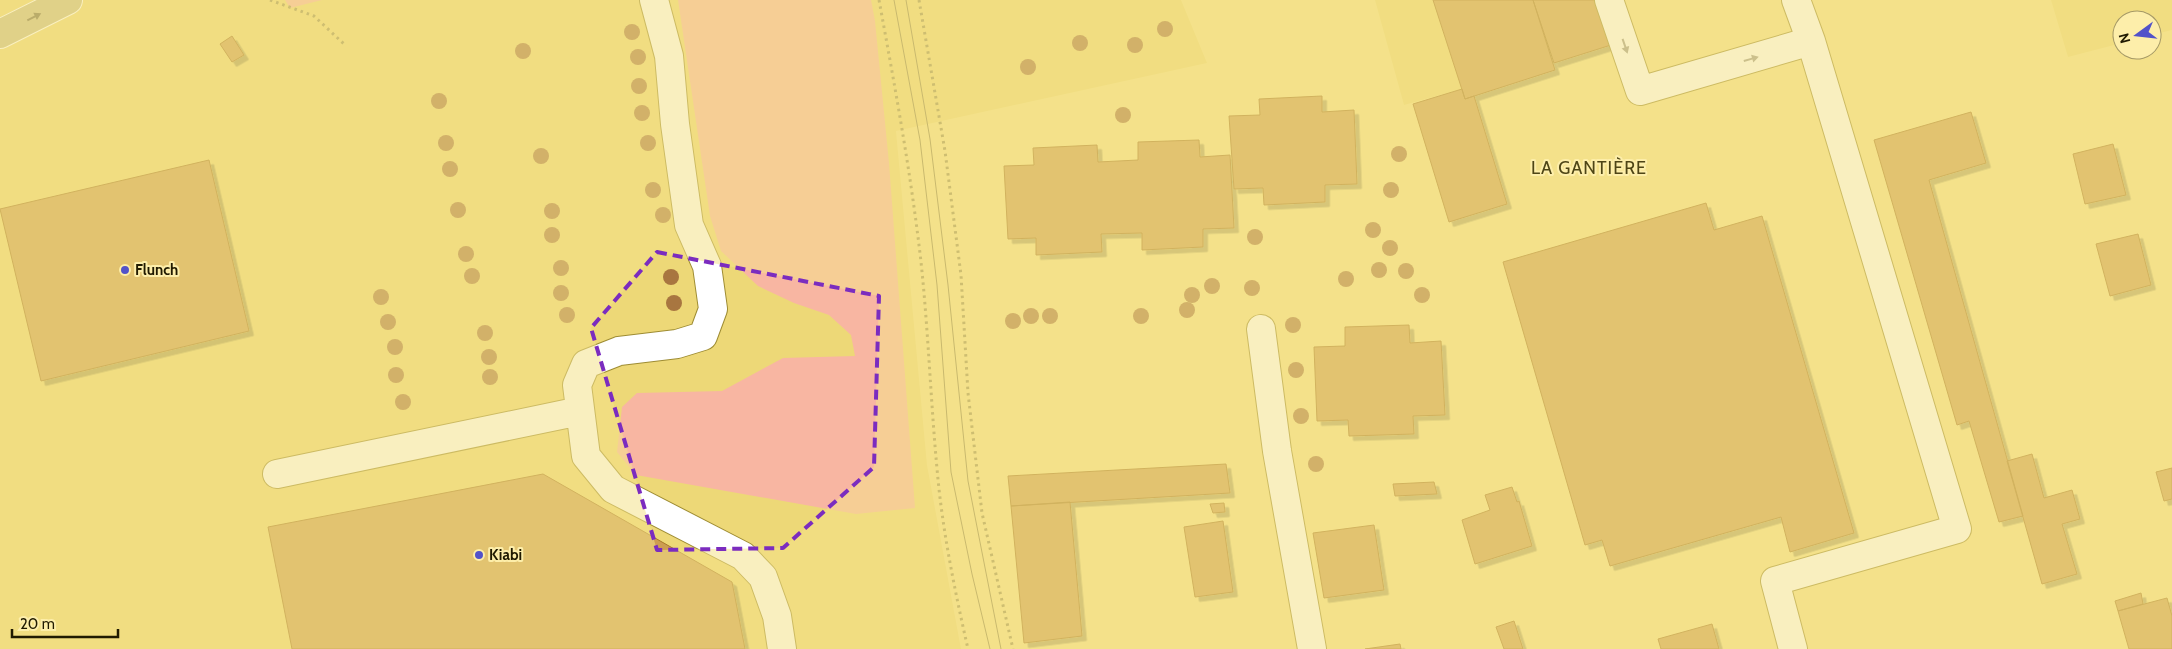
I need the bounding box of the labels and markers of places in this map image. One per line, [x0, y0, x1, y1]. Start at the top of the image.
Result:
place label: Flunch [135, 261, 178, 279]
marker: Flunch [119, 264, 131, 276]
place label: Kiabi [489, 546, 522, 564]
marker: Kiabi [473, 549, 485, 561]

